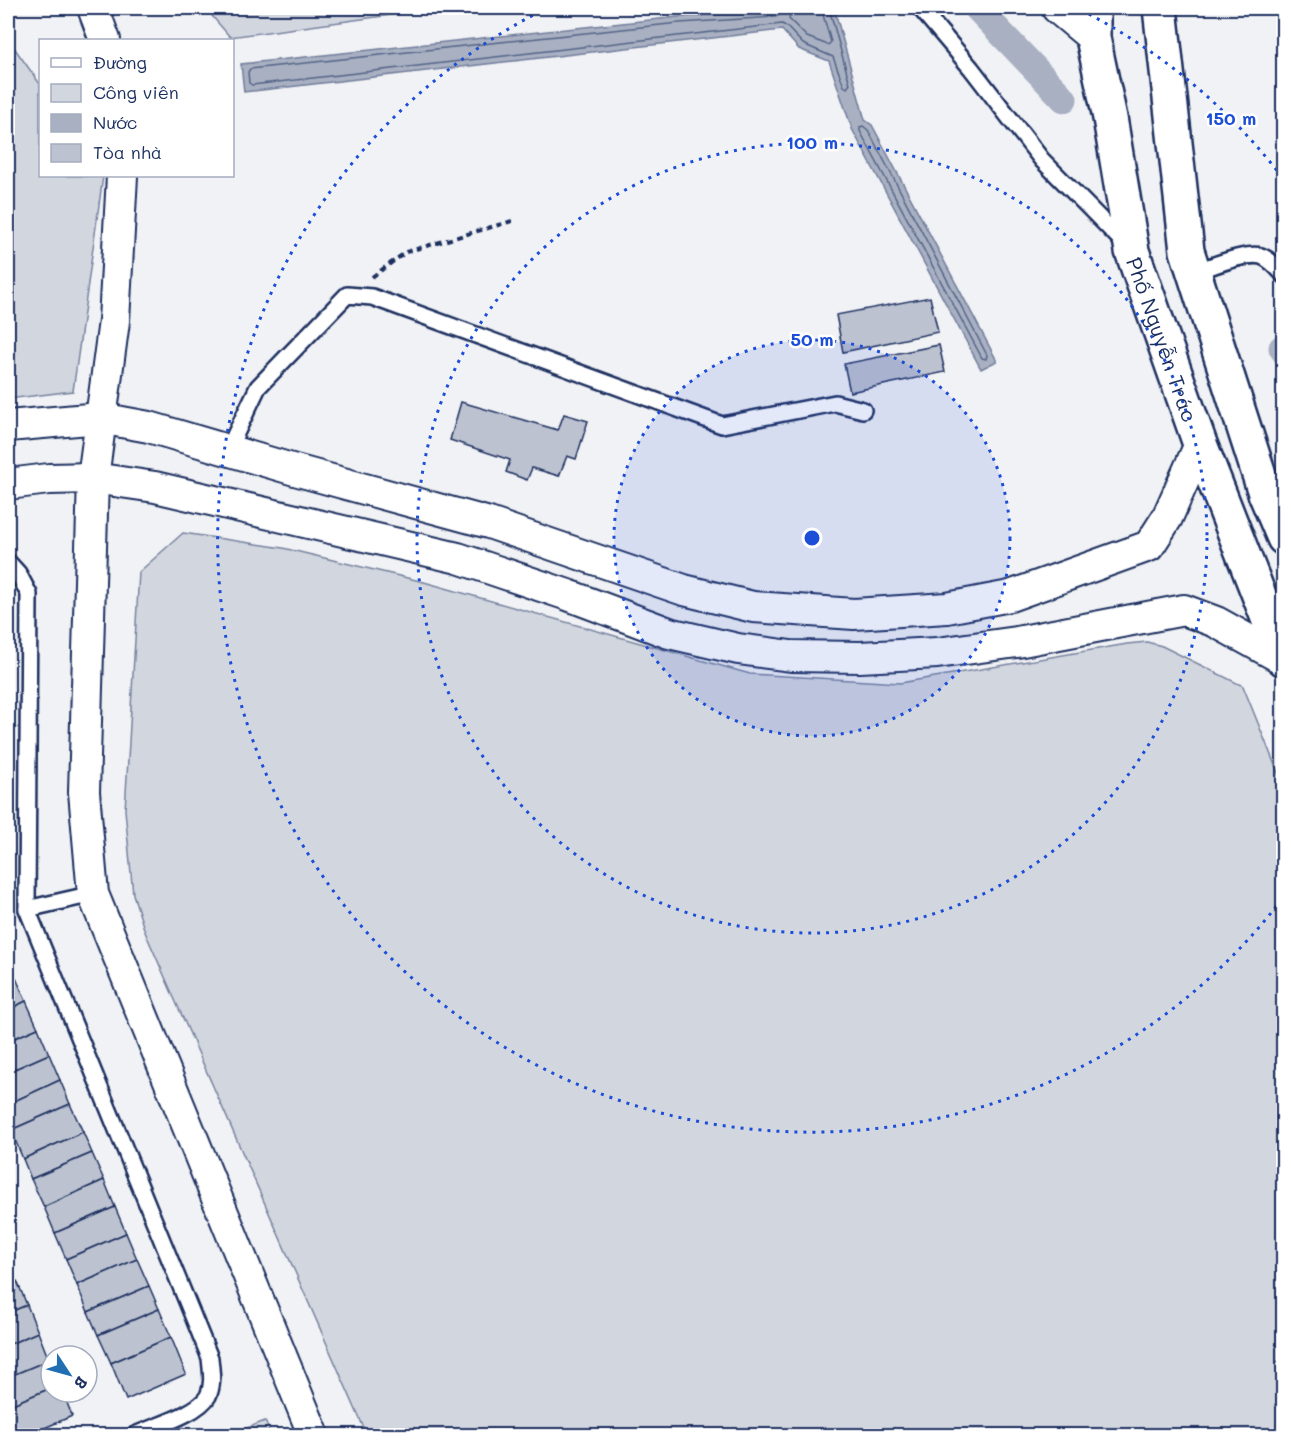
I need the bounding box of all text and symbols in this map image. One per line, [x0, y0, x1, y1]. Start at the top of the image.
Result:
legend [39, 39, 234, 177]
text: Đường [93, 50, 147, 74]
text: Công viên [93, 80, 179, 104]
text: 150 m [1206, 106, 1256, 130]
text: Nước [93, 110, 137, 134]
text: 100 m [786, 130, 838, 154]
text: Tòa nhà [93, 140, 162, 164]
street label: Phố Nguyễn Trác [1122, 253, 1205, 425]
text: 50 m [791, 327, 833, 351]
centre of rings [802, 528, 822, 548]
north arrow [39, 1344, 99, 1404]
text: B [70, 1373, 93, 1394]

